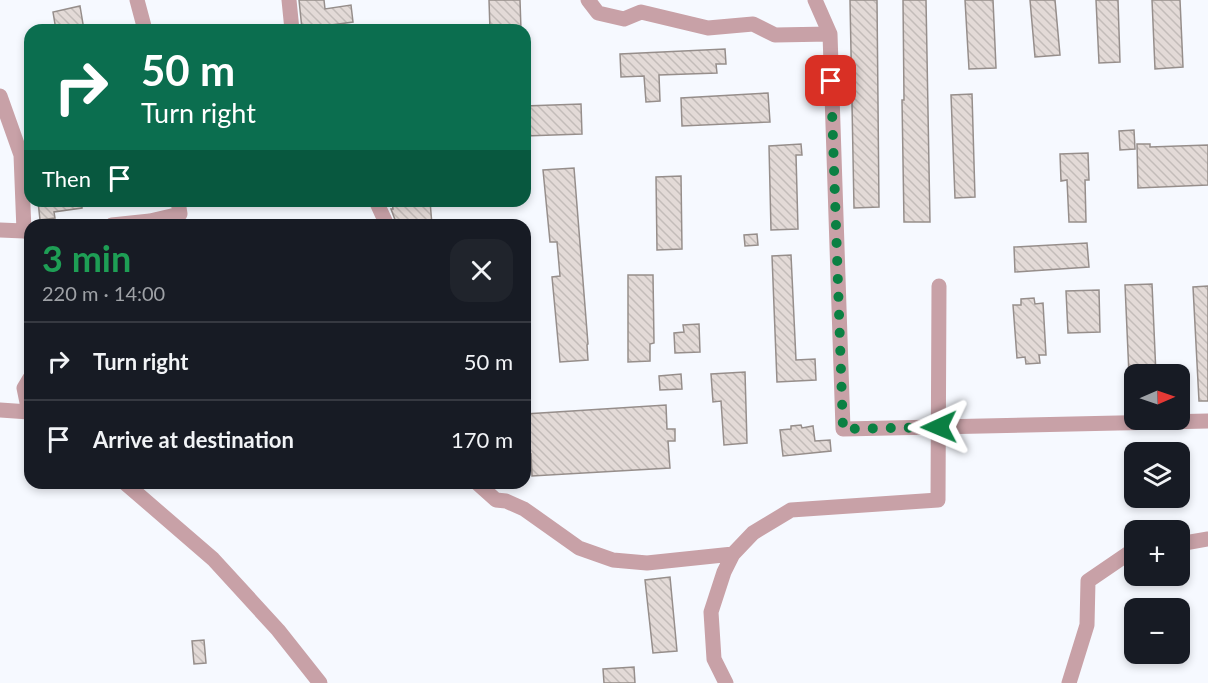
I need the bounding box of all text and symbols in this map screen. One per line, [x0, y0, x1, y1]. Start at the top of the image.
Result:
text: 50 m [141, 45, 235, 95]
icon: right [42, 48, 120, 126]
pin [805, 55, 856, 106]
icon: arrive [814, 64, 847, 97]
text: Turn right [141, 96, 256, 129]
icon: arrive [103, 162, 136, 195]
text: Then [42, 165, 91, 192]
text: 3 min [42, 236, 131, 280]
button: close [450, 239, 513, 302]
text: 220 m · 14:00 [42, 281, 165, 305]
icon: right [42, 345, 75, 378]
text: Turn right [93, 348, 188, 375]
text: 50 m [464, 348, 513, 375]
north arrow [1124, 364, 1190, 430]
map controls [1124, 364, 1190, 664]
position arrow [907, 395, 971, 459]
icon: arrive [42, 423, 75, 456]
text: Arrive at destination [93, 426, 294, 453]
text: 170 m [451, 426, 513, 453]
button: layers [1124, 442, 1190, 508]
button: + [1124, 520, 1190, 586]
button: − [1124, 598, 1190, 664]

